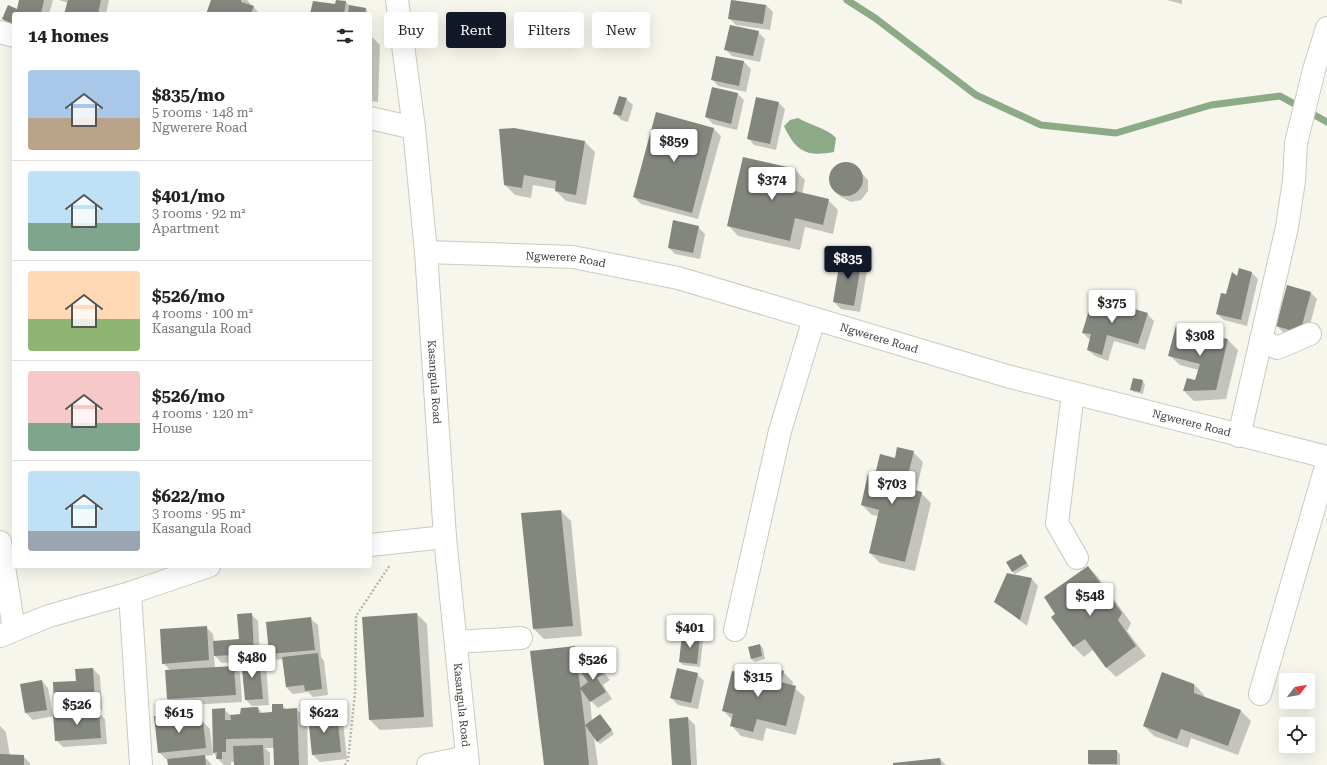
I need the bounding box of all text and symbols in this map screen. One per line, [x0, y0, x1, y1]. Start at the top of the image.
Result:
chip: Buy [384, 12, 438, 48]
chip: Rent [446, 12, 506, 48]
chip: Filters [514, 12, 584, 48]
chip: New [592, 12, 650, 48]
icon: filters [334, 25, 356, 47]
text: 14 homes [28, 26, 109, 46]
text: $835/mo [152, 85, 225, 105]
icon: home [60, 86, 108, 134]
text: 5 rooms · 148 m² [152, 105, 253, 120]
text: Ngwerere Road [152, 120, 247, 135]
pin: $859 [650, 129, 698, 163]
text: $859 [659, 134, 689, 149]
pin: $374 [748, 167, 796, 201]
text: $374 [757, 172, 787, 187]
text: $401/mo [152, 186, 225, 206]
icon: home [60, 187, 108, 235]
text: 3 rooms · 92 m² [152, 206, 246, 221]
text: Apartment [152, 221, 219, 236]
pin: $835 [824, 246, 872, 280]
street label: Ngwerere Road [525, 249, 607, 270]
text: $835 [833, 251, 863, 266]
text: $526/mo [152, 286, 225, 306]
icon: home [60, 287, 108, 335]
pin: $375 [1088, 290, 1136, 324]
text: $375 [1097, 295, 1127, 310]
text: 4 rooms · 100 m² [152, 306, 253, 321]
street label: Ngwerere Road [839, 320, 920, 356]
text: Kasangula Road [152, 321, 252, 336]
pin: $308 [1176, 323, 1224, 357]
text: $308 [1185, 328, 1215, 343]
street label: Kasangula Road [425, 339, 444, 425]
text: $526/mo [152, 386, 225, 406]
icon: home [60, 387, 108, 435]
text: 4 rooms · 120 m² [152, 406, 253, 421]
street label: Ngwerere Road [1151, 407, 1232, 439]
text: House [152, 421, 192, 436]
pin: $703 [868, 471, 916, 505]
text: $703 [877, 476, 907, 491]
text: $622/mo [152, 486, 225, 506]
icon: home [60, 487, 108, 535]
text: 3 rooms · 95 m² [152, 506, 246, 521]
text: Kasangula Road [152, 521, 252, 536]
pin: $548 [1066, 583, 1114, 617]
text: $548 [1075, 588, 1105, 603]
pin: $401 [666, 615, 714, 649]
text: $401 [675, 620, 705, 635]
pin: $480 [228, 645, 276, 679]
pin: $526 [569, 647, 617, 681]
text: $480 [237, 650, 267, 665]
text: $526 [578, 652, 608, 667]
street label: Kasangula Road [451, 662, 473, 747]
pin: $315 [734, 664, 782, 698]
text: $315 [743, 669, 773, 684]
north arrow [1279, 673, 1315, 709]
map controls [1279, 673, 1315, 753]
pin: $526 [53, 692, 101, 726]
text: $526 [62, 697, 92, 712]
pin: $615 [155, 700, 203, 734]
pin: $622 [300, 700, 348, 734]
text: $615 [164, 705, 194, 720]
text: $622 [309, 705, 339, 720]
button: locate [1279, 717, 1315, 753]

